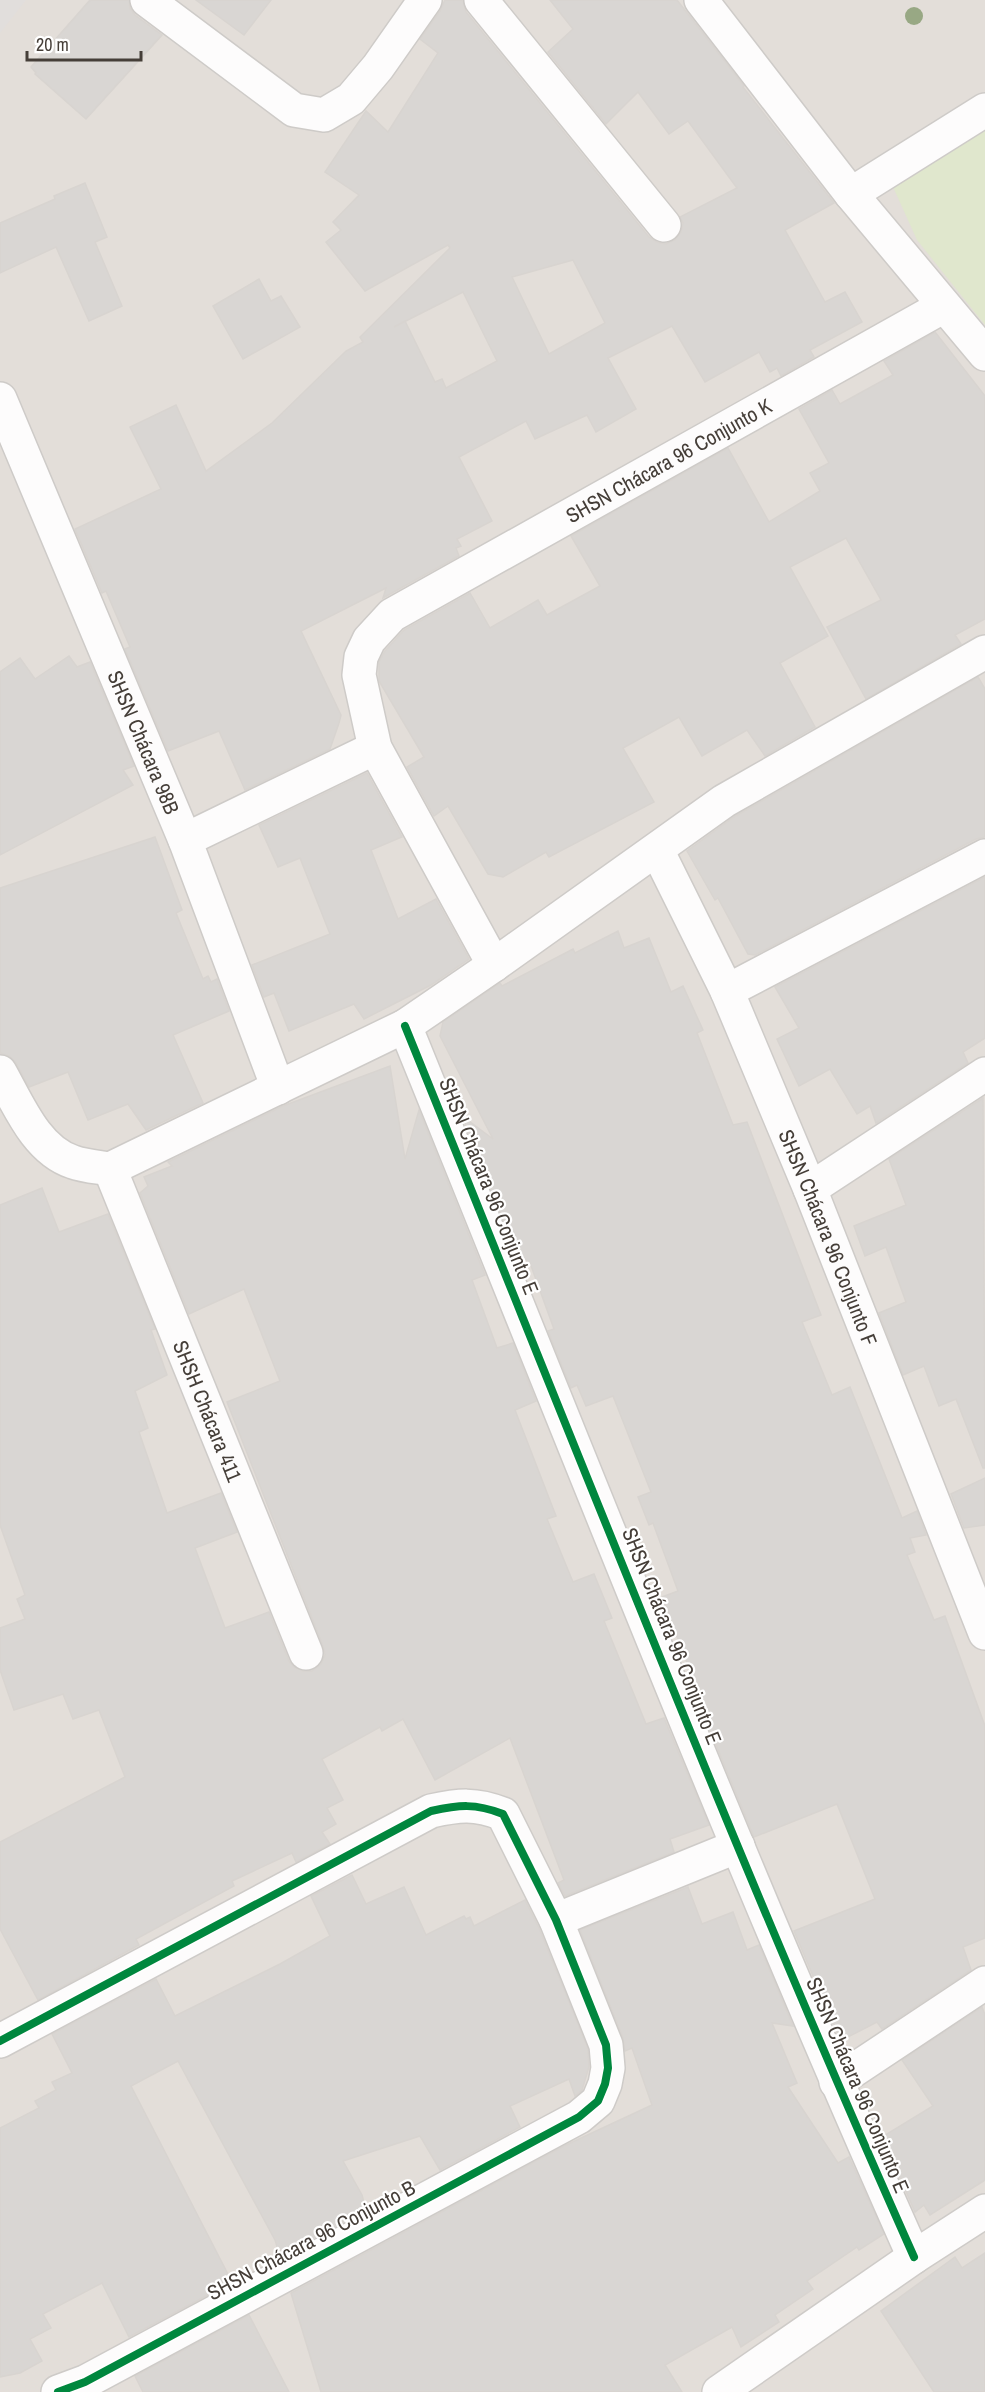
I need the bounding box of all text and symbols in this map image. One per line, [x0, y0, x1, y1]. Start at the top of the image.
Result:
scale bar [27, 24, 141, 62]
text: 20 m [36, 32, 69, 57]
street label: SHSN Chácara 96 Conjunto K [560, 391, 777, 529]
street label: SHSN Chácara 98B [101, 666, 187, 818]
street label: SHSN Chácara 96 Conjunto E [432, 1073, 546, 1299]
street label: SHSN Chácara 96 Conjunto F [772, 1125, 885, 1350]
street label: SHSH Chácara 411 [166, 1336, 250, 1486]
street label: SHSN Chácara 96 Conjunto E [615, 1523, 729, 1749]
street label: SHSN Chácara 96 Conjunto E [799, 1973, 917, 2197]
street label: SHSN Chácara 96 Conjunto B [202, 2173, 420, 2307]

